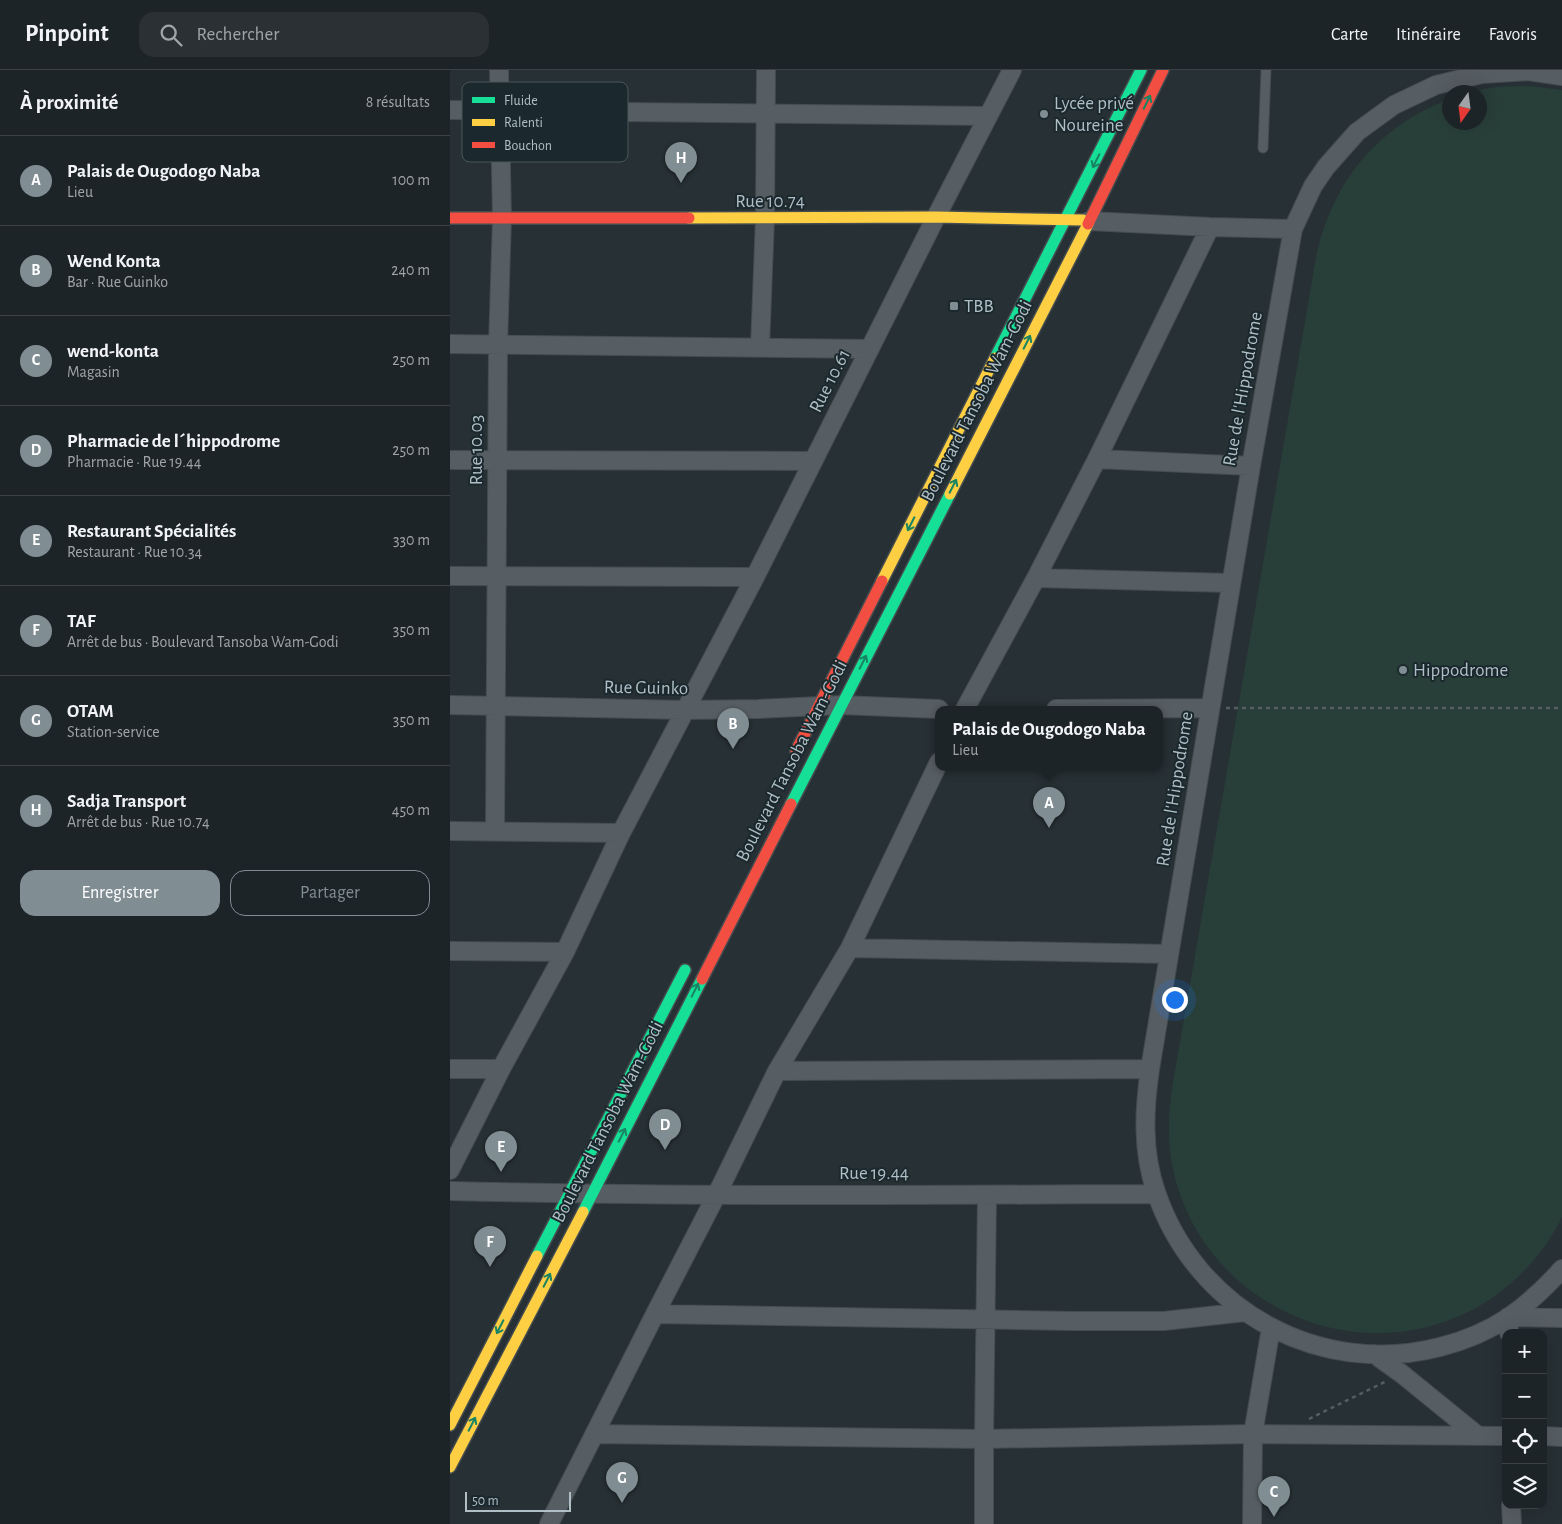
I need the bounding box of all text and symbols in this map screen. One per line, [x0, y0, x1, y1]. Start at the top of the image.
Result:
search box [139, 12, 489, 57]
icon: search [157, 21, 185, 49]
text: Pinpoint [25, 22, 109, 46]
text: Rechercher [197, 25, 279, 44]
text: Carte [1331, 26, 1368, 44]
text: Itinéraire [1396, 26, 1461, 44]
text: Favoris [1489, 26, 1537, 44]
legend [462, 82, 628, 162]
north arrow [1442, 85, 1487, 130]
text: À proximité [20, 92, 118, 113]
text: 8 résultats [366, 94, 430, 110]
text: Fluide [504, 94, 538, 108]
place label: Lycée privé Noureine [1054, 94, 1134, 135]
one-way arrow [1142, 95, 1152, 110]
marker: Lycée privé Noureine [1038, 108, 1050, 120]
text: Ralenti [504, 116, 543, 130]
text: Bouchon [504, 139, 552, 153]
pin: H [665, 142, 697, 183]
one-way arrow [1091, 153, 1101, 168]
text: Palais de Ougodogo Naba [67, 162, 260, 181]
text: A [31, 172, 41, 188]
text: 100 m [392, 172, 430, 188]
text: Lieu [67, 184, 93, 200]
street label: Rue 10.74 [735, 192, 805, 211]
text: Wend Konta [67, 252, 161, 271]
text: B [31, 262, 41, 278]
text: 240 m [391, 262, 430, 278]
text: Bar · Rue Guinko [67, 274, 168, 290]
street label: Boulevard Tansoba Wam-Godi [918, 297, 1036, 505]
place label: TBB [964, 297, 994, 316]
marker: TBB [948, 300, 960, 312]
street label: Rue de l'Hippodrome [1220, 310, 1266, 468]
one-way arrow [1022, 334, 1032, 349]
text: wend-konta [67, 342, 159, 361]
street label: Rue 10.61 [806, 346, 854, 416]
text: C [32, 352, 40, 368]
text: 250 m [392, 352, 430, 368]
text: Magasin [67, 364, 120, 380]
street label: Rue 10.03 [467, 415, 486, 485]
text: Pharmacie de l´hippodrome [67, 432, 280, 451]
text: D [31, 442, 41, 458]
text: 250 m [392, 442, 430, 458]
text: Pharmacie · Rue 19.44 [67, 454, 201, 470]
one-way arrow [949, 479, 958, 494]
one-way arrow [906, 516, 915, 531]
text: Restaurant Spécialités [67, 522, 236, 541]
text: E [32, 532, 40, 548]
text: 330 m [393, 532, 430, 548]
text: Restaurant · Rue 10.34 [67, 544, 202, 560]
text: TAF [67, 612, 96, 631]
text: F [32, 622, 40, 638]
text: 350 m [393, 622, 430, 638]
text: Arrêt de bus · Boulevard Tansoba Wam-Godi [67, 634, 339, 650]
one-way arrow [859, 655, 868, 670]
street label: Boulevard Tansoba Wam-Godi [731, 657, 853, 865]
place label: Hippodrome [1413, 661, 1508, 680]
marker: Hippodrome [1397, 664, 1409, 676]
street label: Rue Guinko [604, 678, 688, 698]
text: OTAM [67, 702, 114, 721]
popup [935, 706, 1163, 771]
pin: B [717, 708, 749, 749]
street label: Rue de l'Hippodrome [1153, 710, 1197, 868]
text: G [31, 712, 41, 728]
text: 350 m [393, 712, 430, 728]
text: Palais de Ougodogo Naba [952, 720, 1146, 739]
text: Station-service [67, 724, 160, 740]
text: Lieu [952, 742, 978, 758]
pin: A [1033, 787, 1065, 828]
text: Sadja Transport [67, 792, 186, 811]
text: H [30, 802, 42, 818]
text: 450 m [392, 802, 430, 818]
text: Arrêt de bus · Rue 10.74 [67, 814, 210, 830]
button: Enregistrer [20, 870, 220, 916]
button: Partager [230, 870, 430, 916]
one-way arrow [691, 983, 700, 998]
your location [1162, 987, 1188, 1013]
street label: Boulevard Tansoba Wam-Godi [549, 1018, 667, 1226]
pin: D [649, 1109, 681, 1150]
one-way arrow [618, 1128, 627, 1143]
pin: E [485, 1131, 517, 1172]
street label: Rue 19.44 [839, 1164, 909, 1183]
pin: F [474, 1226, 506, 1267]
one-way arrow [542, 1272, 552, 1287]
one-way arrow [495, 1319, 504, 1334]
map controls [1502, 1329, 1547, 1509]
button: + [1502, 1329, 1547, 1374]
button: − [1502, 1374, 1547, 1419]
one-way arrow [468, 1417, 477, 1432]
button: locate [1502, 1419, 1547, 1464]
pin: G [606, 1462, 638, 1503]
button: layers [1502, 1464, 1547, 1509]
pin: C [1258, 1476, 1290, 1517]
scale bar [465, 1489, 571, 1512]
text: 50 m [472, 1494, 499, 1508]

